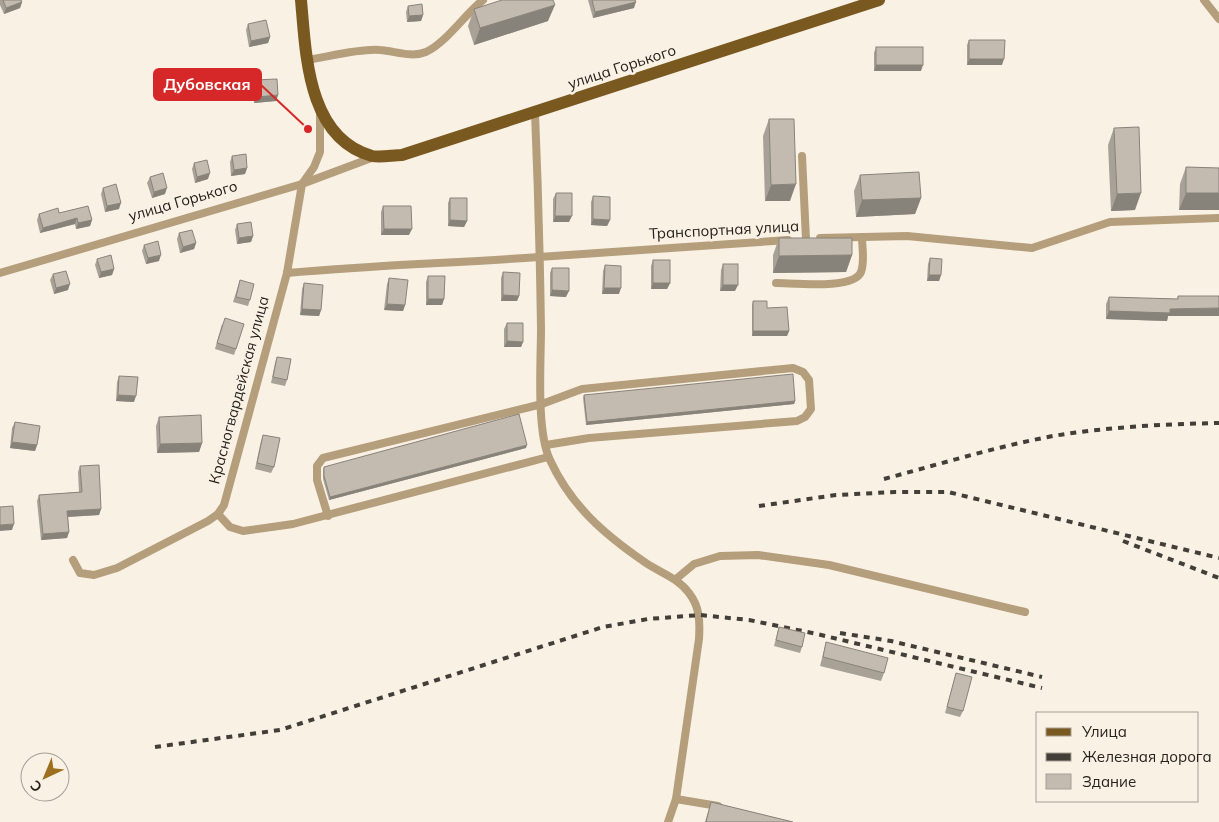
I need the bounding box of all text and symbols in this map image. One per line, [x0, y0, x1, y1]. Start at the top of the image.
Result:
street label: улица Горького [565, 40, 678, 93]
callout: Дубовская [154, 69, 261, 100]
text: Дубовская [163, 74, 251, 94]
street label: улица Горького [126, 176, 240, 225]
street label: Транспортная улица [648, 216, 800, 243]
street label: Красногвардейская улица [204, 294, 273, 486]
legend [1036, 712, 1199, 802]
text: Улица [1081, 722, 1127, 741]
text: Железная дорога [1082, 747, 1212, 766]
north arrow [20, 752, 70, 802]
text: Здание [1082, 772, 1136, 791]
text: С [26, 777, 46, 796]

